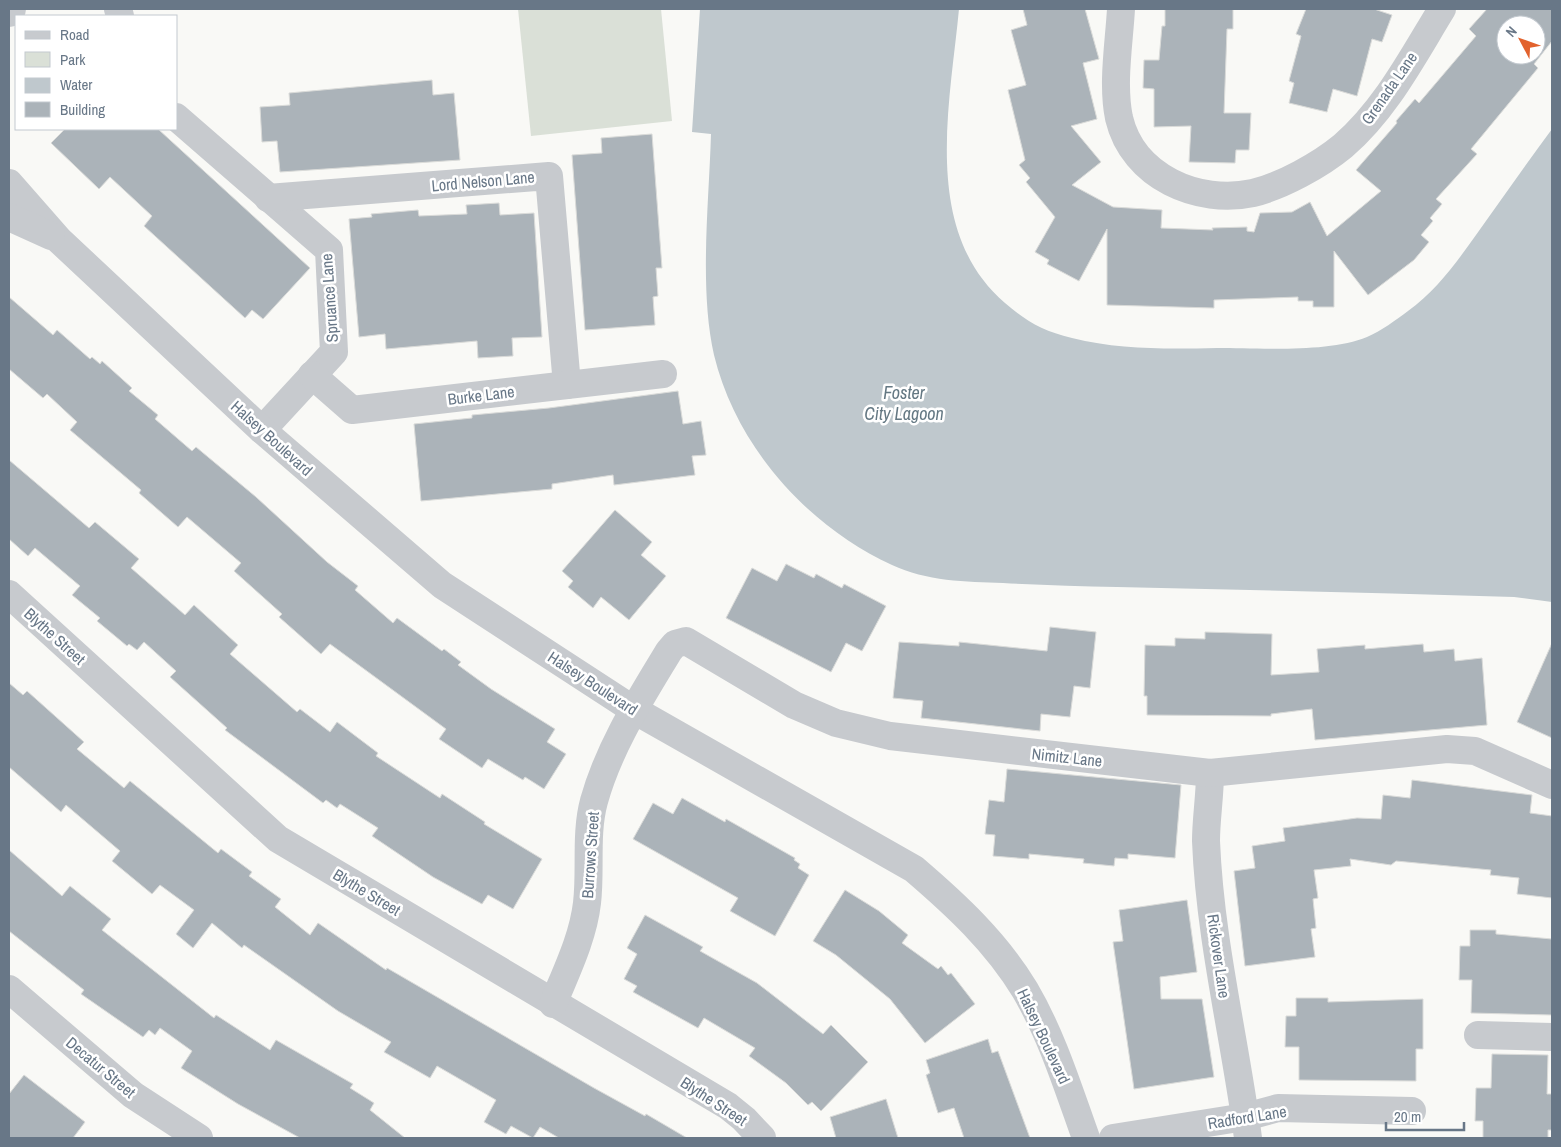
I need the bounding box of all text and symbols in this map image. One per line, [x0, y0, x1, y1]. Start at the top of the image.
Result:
legend [15, 15, 178, 130]
north arrow [1496, 15, 1546, 65]
text: N [1502, 22, 1521, 41]
text: Road [60, 24, 89, 45]
street label: Grenada Lane [1356, 47, 1422, 129]
text: Park [60, 49, 86, 70]
text: Water [60, 74, 92, 95]
text: Building [60, 99, 105, 120]
street label: Lord Nelson Lane [430, 166, 536, 196]
street label: Spruance Lane [315, 253, 343, 343]
street label: Burke Lane [446, 380, 516, 410]
water label: Foster City Lagoon [864, 380, 944, 426]
street label: Halsey Boulevard [226, 395, 318, 481]
street label: Blythe Street [20, 603, 91, 670]
street label: Halsey Boulevard [544, 646, 642, 720]
street label: Nimitz Lane [1031, 742, 1103, 772]
street label: Burrows Street [576, 811, 604, 899]
street label: Blythe Street [329, 863, 405, 921]
street label: Rickover Lane [1202, 913, 1236, 999]
street label: Halsey Boulevard [1012, 985, 1076, 1087]
street label: Decatur Street [62, 1031, 141, 1103]
street label: Blythe Street [677, 1071, 752, 1131]
street label: Radford Lane [1206, 1100, 1288, 1134]
scale bar [1386, 1100, 1464, 1132]
text: 20 m [1394, 1106, 1421, 1127]

